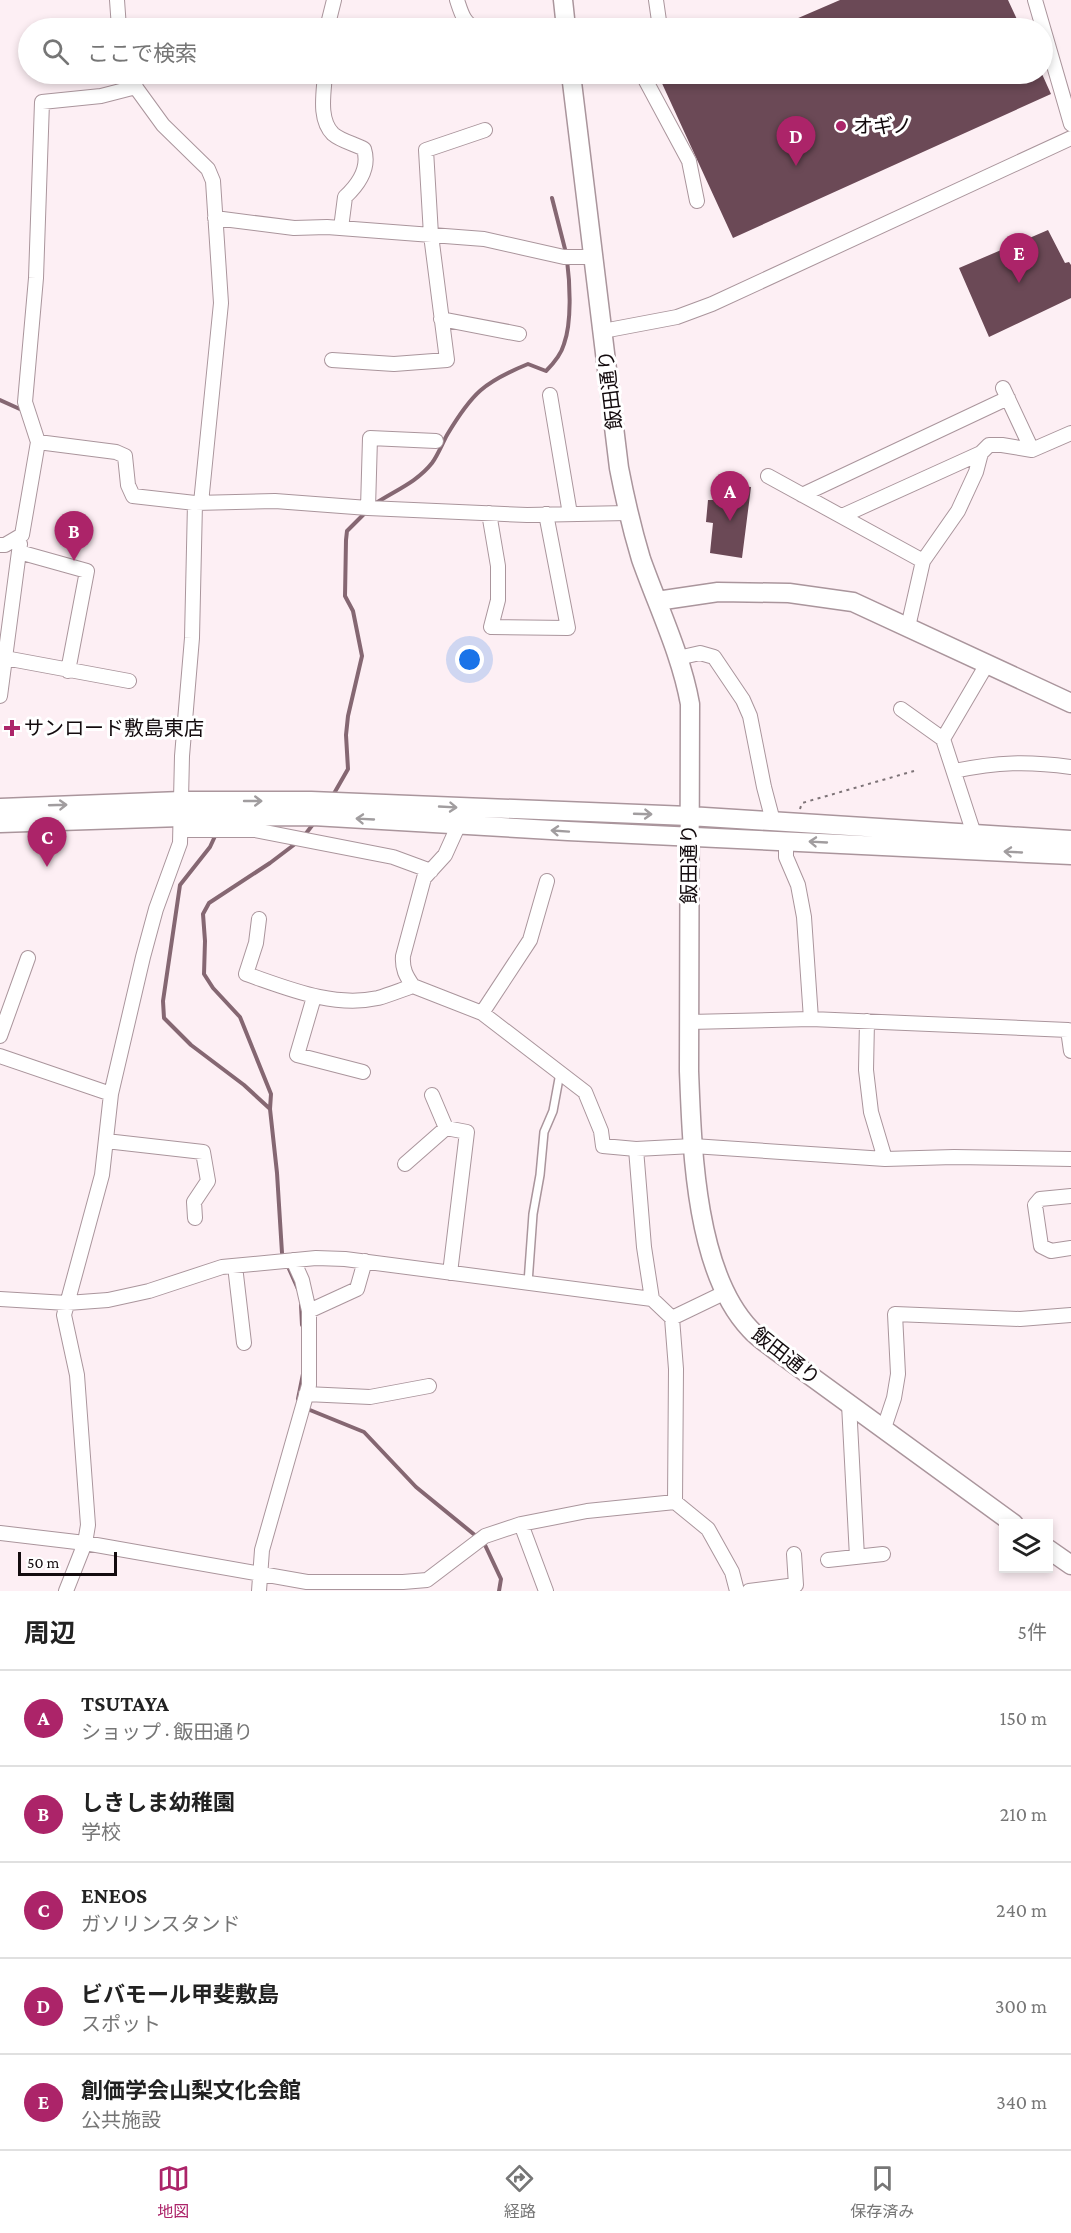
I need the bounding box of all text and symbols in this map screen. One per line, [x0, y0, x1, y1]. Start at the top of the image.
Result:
search box [18, 18, 1053, 84]
icon: search [39, 35, 72, 68]
text: ここで検索 [87, 41, 197, 66]
place label: オギノ [853, 115, 912, 137]
pin: D [776, 116, 816, 166]
marker: オギノ [834, 119, 848, 133]
pin: E [1000, 234, 1038, 283]
street label: 飯田通り [594, 349, 626, 431]
pin: A [710, 472, 750, 521]
pin: B [54, 512, 94, 561]
your location [455, 645, 484, 674]
place label: サンロード敷島東店 [24, 717, 204, 739]
marker: サンロード敷島東店 [5, 721, 19, 735]
one-way arrow [243, 795, 263, 807]
one-way arrow [48, 799, 68, 811]
one-way arrow [438, 802, 458, 813]
one-way arrow [633, 809, 653, 820]
one-way arrow [356, 813, 376, 824]
pin: C [28, 818, 66, 867]
street label: 飯田通り [678, 824, 700, 904]
one-way arrow [551, 825, 571, 836]
one-way arrow [808, 837, 828, 848]
one-way arrow [1003, 846, 1023, 857]
street label: 飯田通り [748, 1323, 824, 1389]
map controls [999, 1519, 1053, 1573]
button: layers [999, 1519, 1053, 1573]
scale bar [18, 1549, 117, 1576]
text: 50 m [27, 1554, 59, 1571]
text: 周辺 [24, 1619, 76, 1648]
text: 5件 [1018, 1621, 1047, 1643]
text: TSUTAYA [81, 1691, 169, 1716]
text: A [38, 1707, 49, 1729]
text: 150 m [1000, 1707, 1047, 1729]
text: ショップ · 飯田通り [81, 1721, 253, 1743]
text: しきしま幼稚園 [81, 1790, 235, 1815]
text: B [38, 1803, 49, 1825]
text: 210 m [1000, 1803, 1047, 1825]
text: 学校 [81, 1821, 121, 1843]
text: ENEOS [81, 1883, 147, 1908]
text: C [37, 1899, 50, 1921]
text: 240 m [996, 1899, 1047, 1921]
text: ガソリンスタンド [81, 1913, 241, 1935]
text: ビバモール甲斐敷島 [81, 1982, 279, 2007]
text: D [37, 1995, 50, 2017]
text: 300 m [995, 1995, 1047, 2017]
text: スポット [81, 2013, 161, 2035]
text: 創価学会山梨文化会館 [81, 2078, 301, 2103]
text: E [38, 2091, 49, 2113]
text: 340 m [996, 2091, 1047, 2113]
text: 公共施設 [81, 2109, 161, 2131]
tab: 地図 [157, 2162, 190, 2222]
tab: 経路 [503, 2162, 536, 2222]
tab: 保存済み [850, 2162, 914, 2222]

